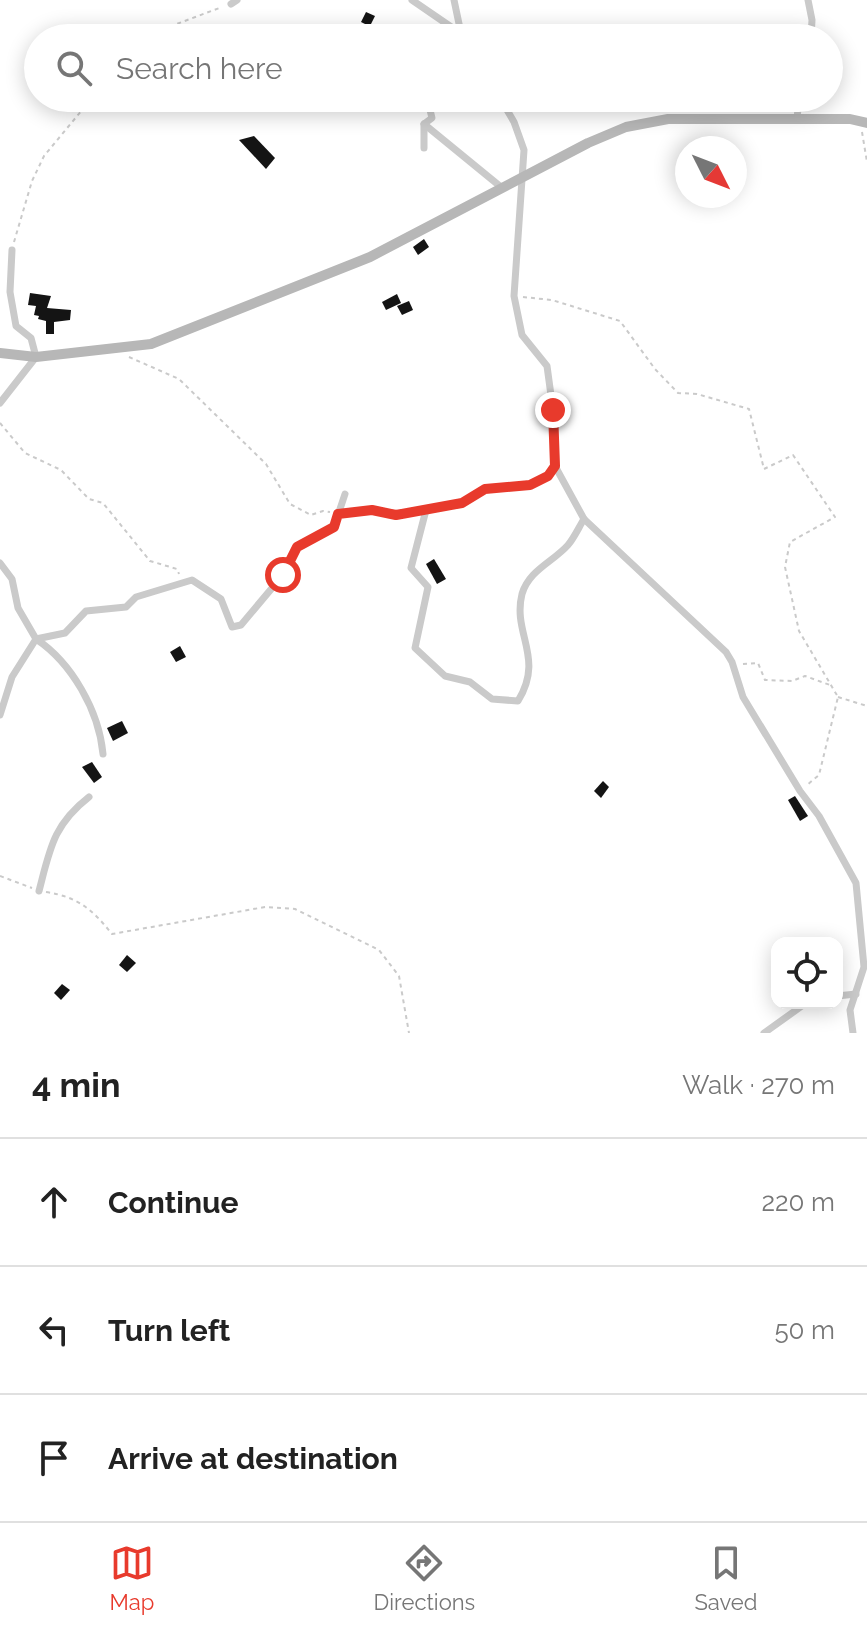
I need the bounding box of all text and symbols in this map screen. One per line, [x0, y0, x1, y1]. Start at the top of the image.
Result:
search box [24, 24, 843, 112]
icon: search [52, 46, 96, 90]
text: Search here [116, 51, 283, 86]
north arrow [675, 136, 747, 208]
route end [535, 392, 571, 428]
route start [265, 557, 301, 593]
map controls [771, 937, 843, 1009]
button: locate [771, 937, 843, 1009]
text: 4 min [32, 1065, 120, 1105]
text: Walk · 270 m [682, 1070, 835, 1100]
icon: ahead [32, 1180, 76, 1224]
text: Continue [108, 1185, 239, 1220]
text: 220 m [761, 1187, 835, 1217]
icon: left [32, 1308, 76, 1352]
text: Turn left [108, 1313, 230, 1348]
text: 50 m [774, 1315, 835, 1345]
icon: arrive [32, 1436, 76, 1480]
text: Arrive at destination [108, 1441, 398, 1476]
tab: Map [110, 1541, 154, 1615]
tab: Directions [374, 1541, 475, 1615]
tab: Saved [694, 1541, 757, 1615]

